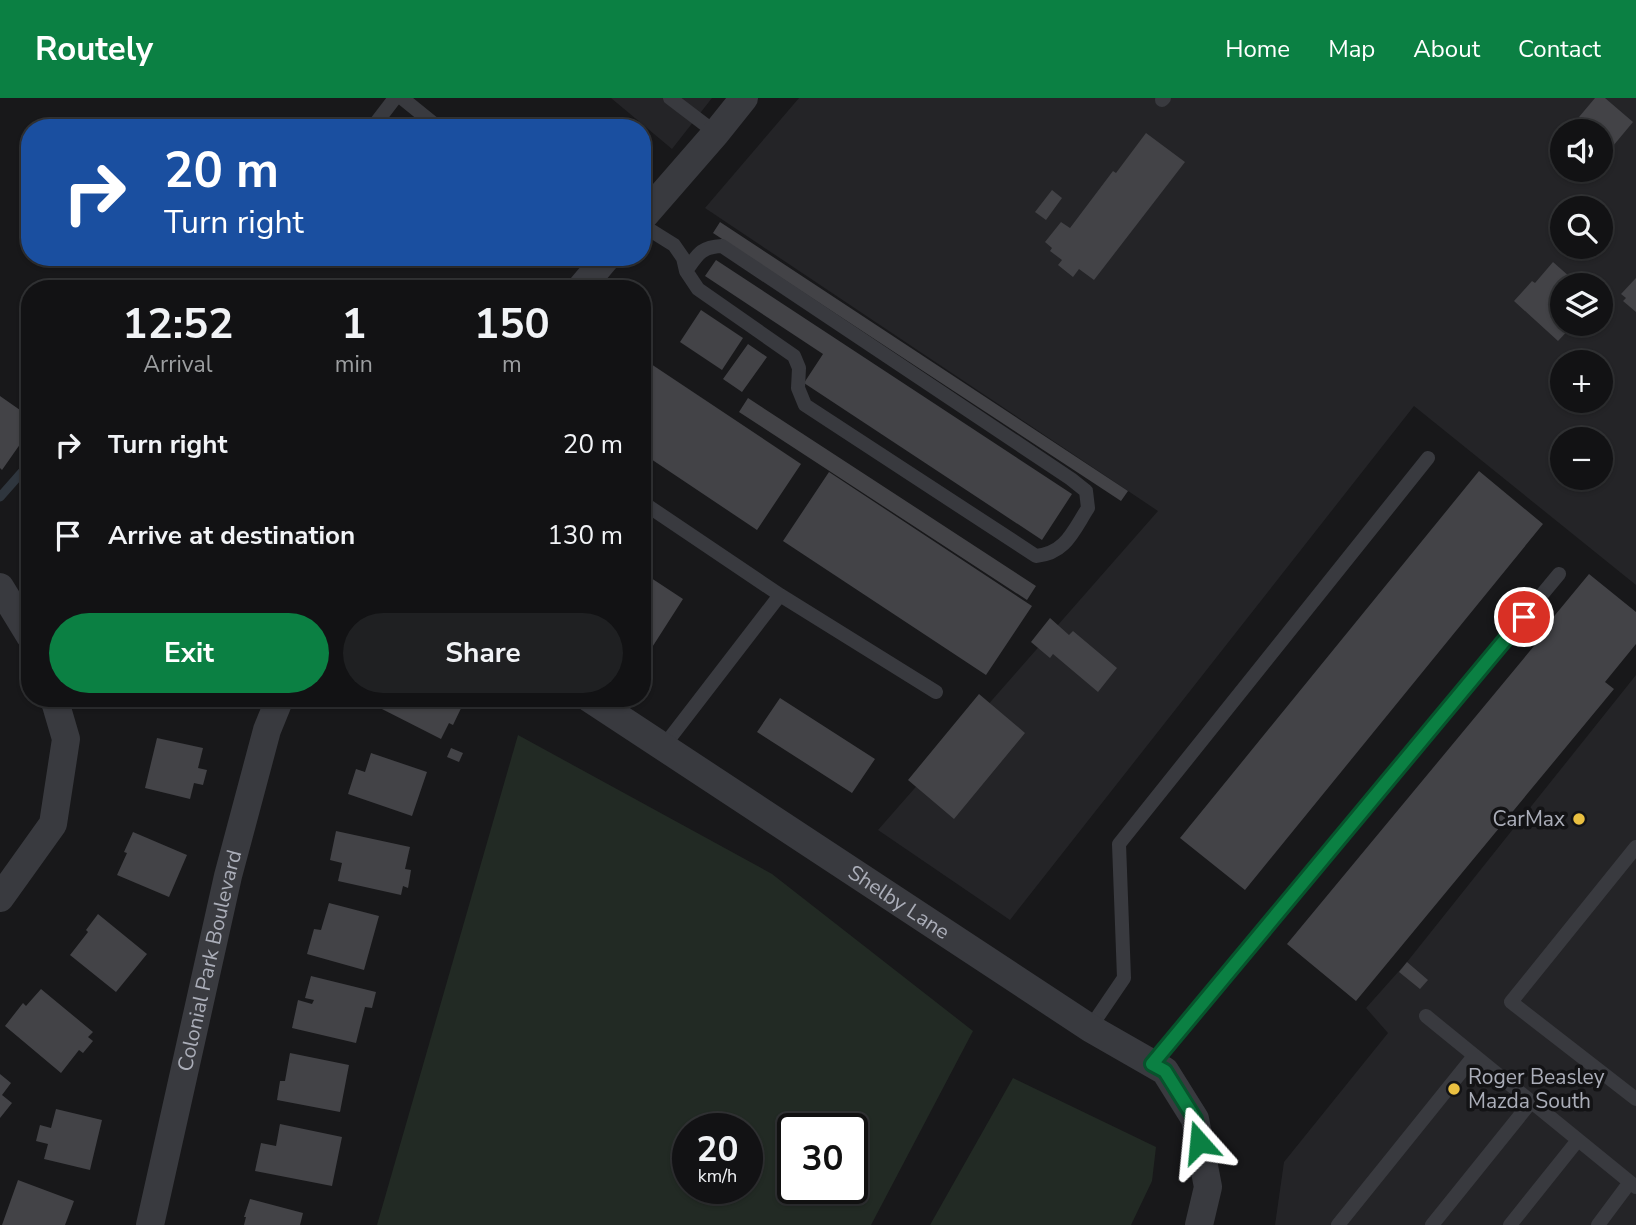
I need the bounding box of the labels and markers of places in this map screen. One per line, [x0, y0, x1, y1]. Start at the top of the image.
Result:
pin [1494, 587, 1554, 647]
place label: CarMax [1492, 805, 1565, 833]
marker: CarMax [1571, 811, 1587, 827]
place label: Roger Beasley Mazda South [1468, 1063, 1605, 1115]
marker: Roger Beasley Mazda South [1446, 1081, 1462, 1097]

